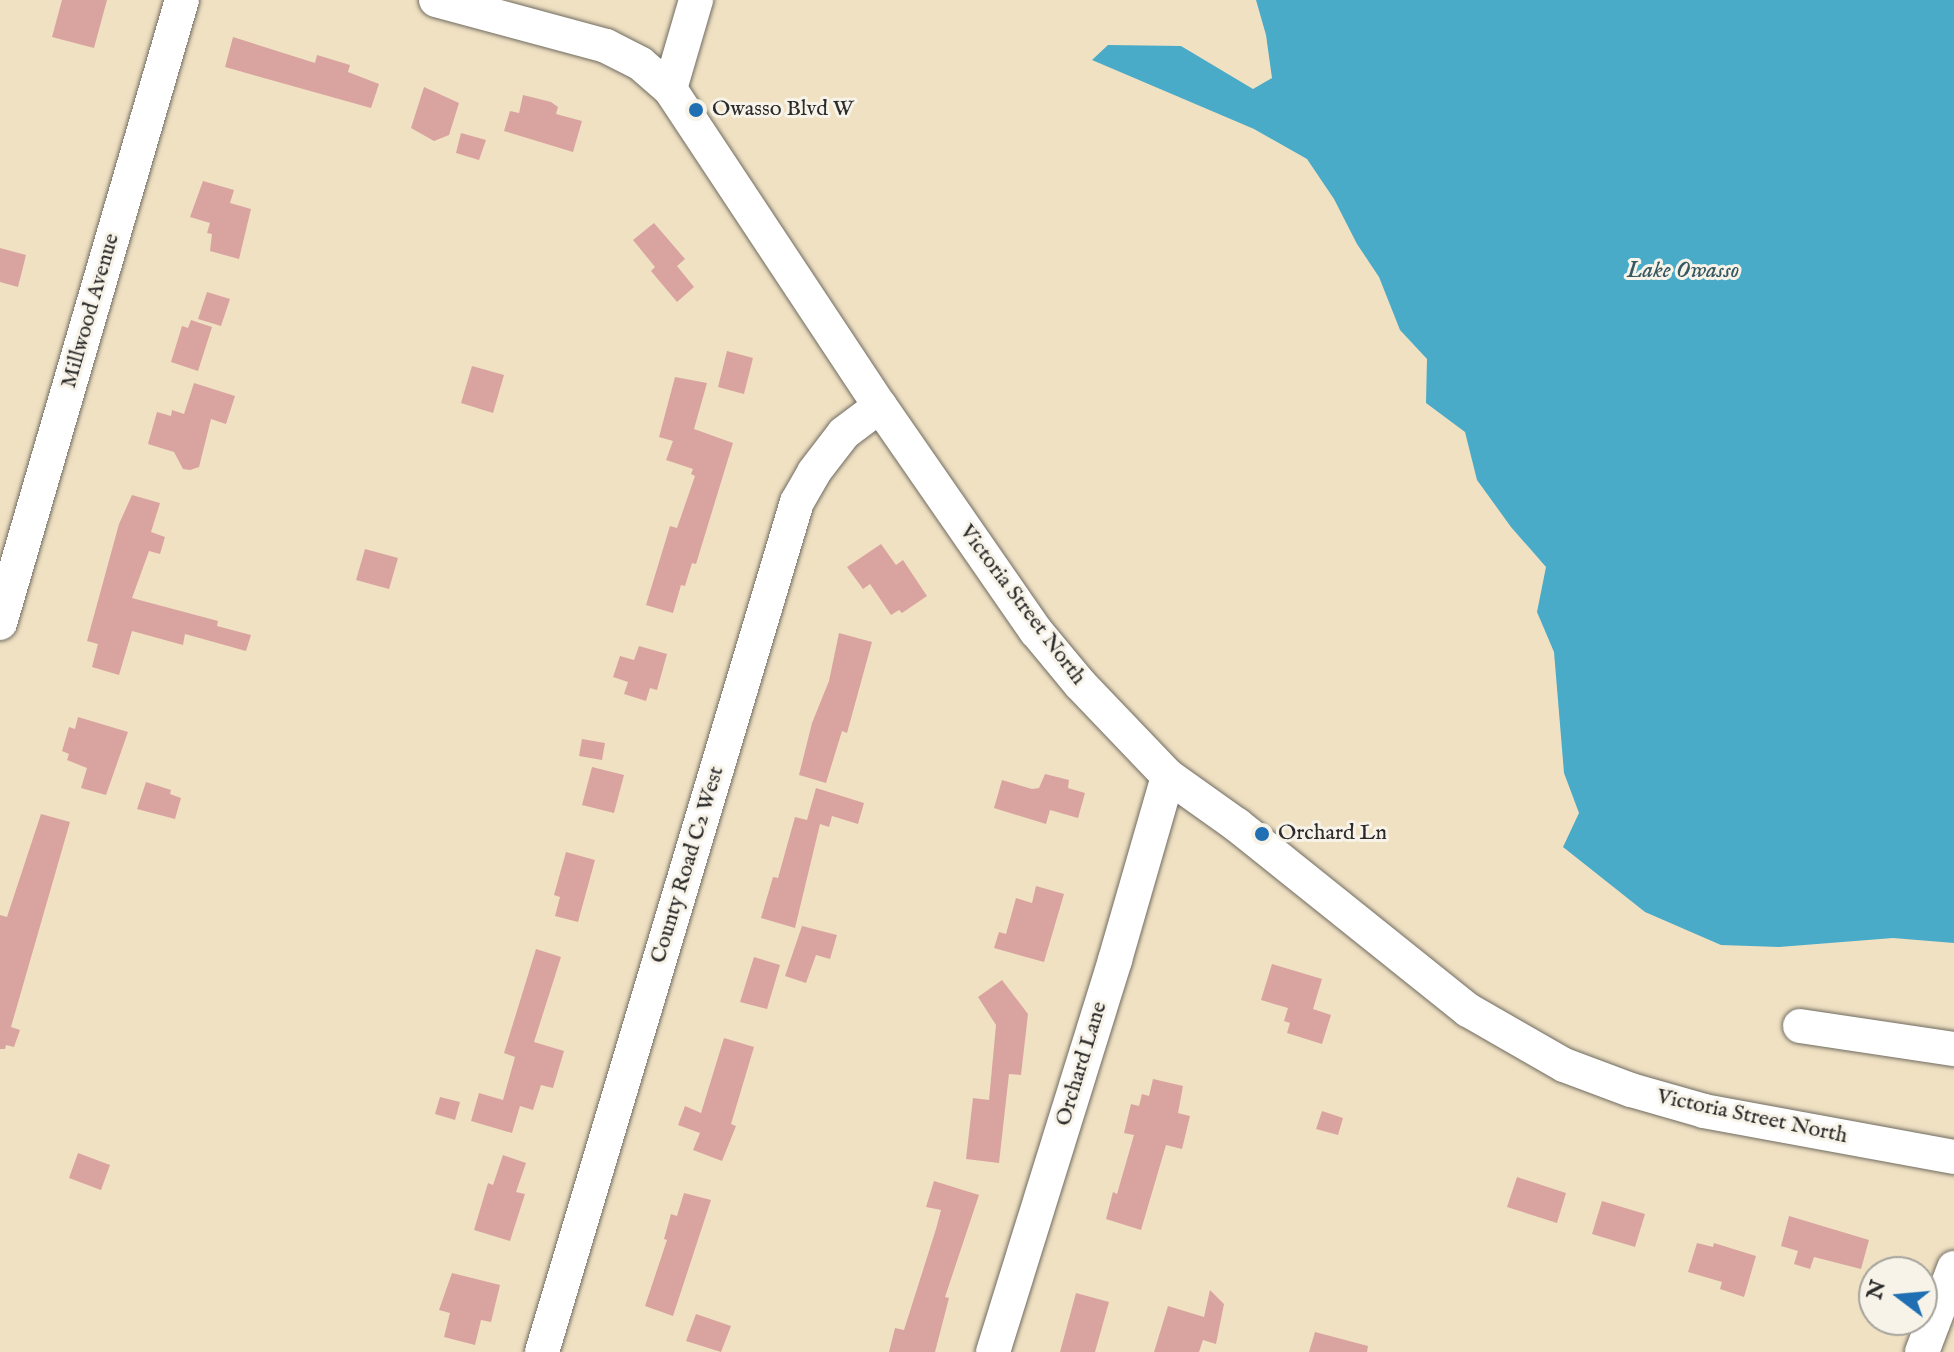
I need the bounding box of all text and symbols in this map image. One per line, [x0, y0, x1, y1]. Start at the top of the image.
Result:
place label: Owasso Blvd W [712, 97, 854, 123]
marker: Owasso Blvd W [687, 101, 705, 119]
street label: Millwood Avenue [56, 230, 126, 392]
water label: Lake Owasso [1627, 257, 1739, 285]
street label: Victoria Street North [953, 520, 1091, 690]
street label: County Road C2 West [645, 763, 731, 967]
place label: Orchard Ln [1278, 821, 1387, 847]
marker: Orchard Ln [1253, 825, 1271, 843]
street label: Orchard Lane [1051, 999, 1113, 1129]
street label: Victoria Street North [1654, 1084, 1850, 1150]
north arrow [1858, 1256, 1938, 1336]
text: N [1861, 1277, 1893, 1303]

